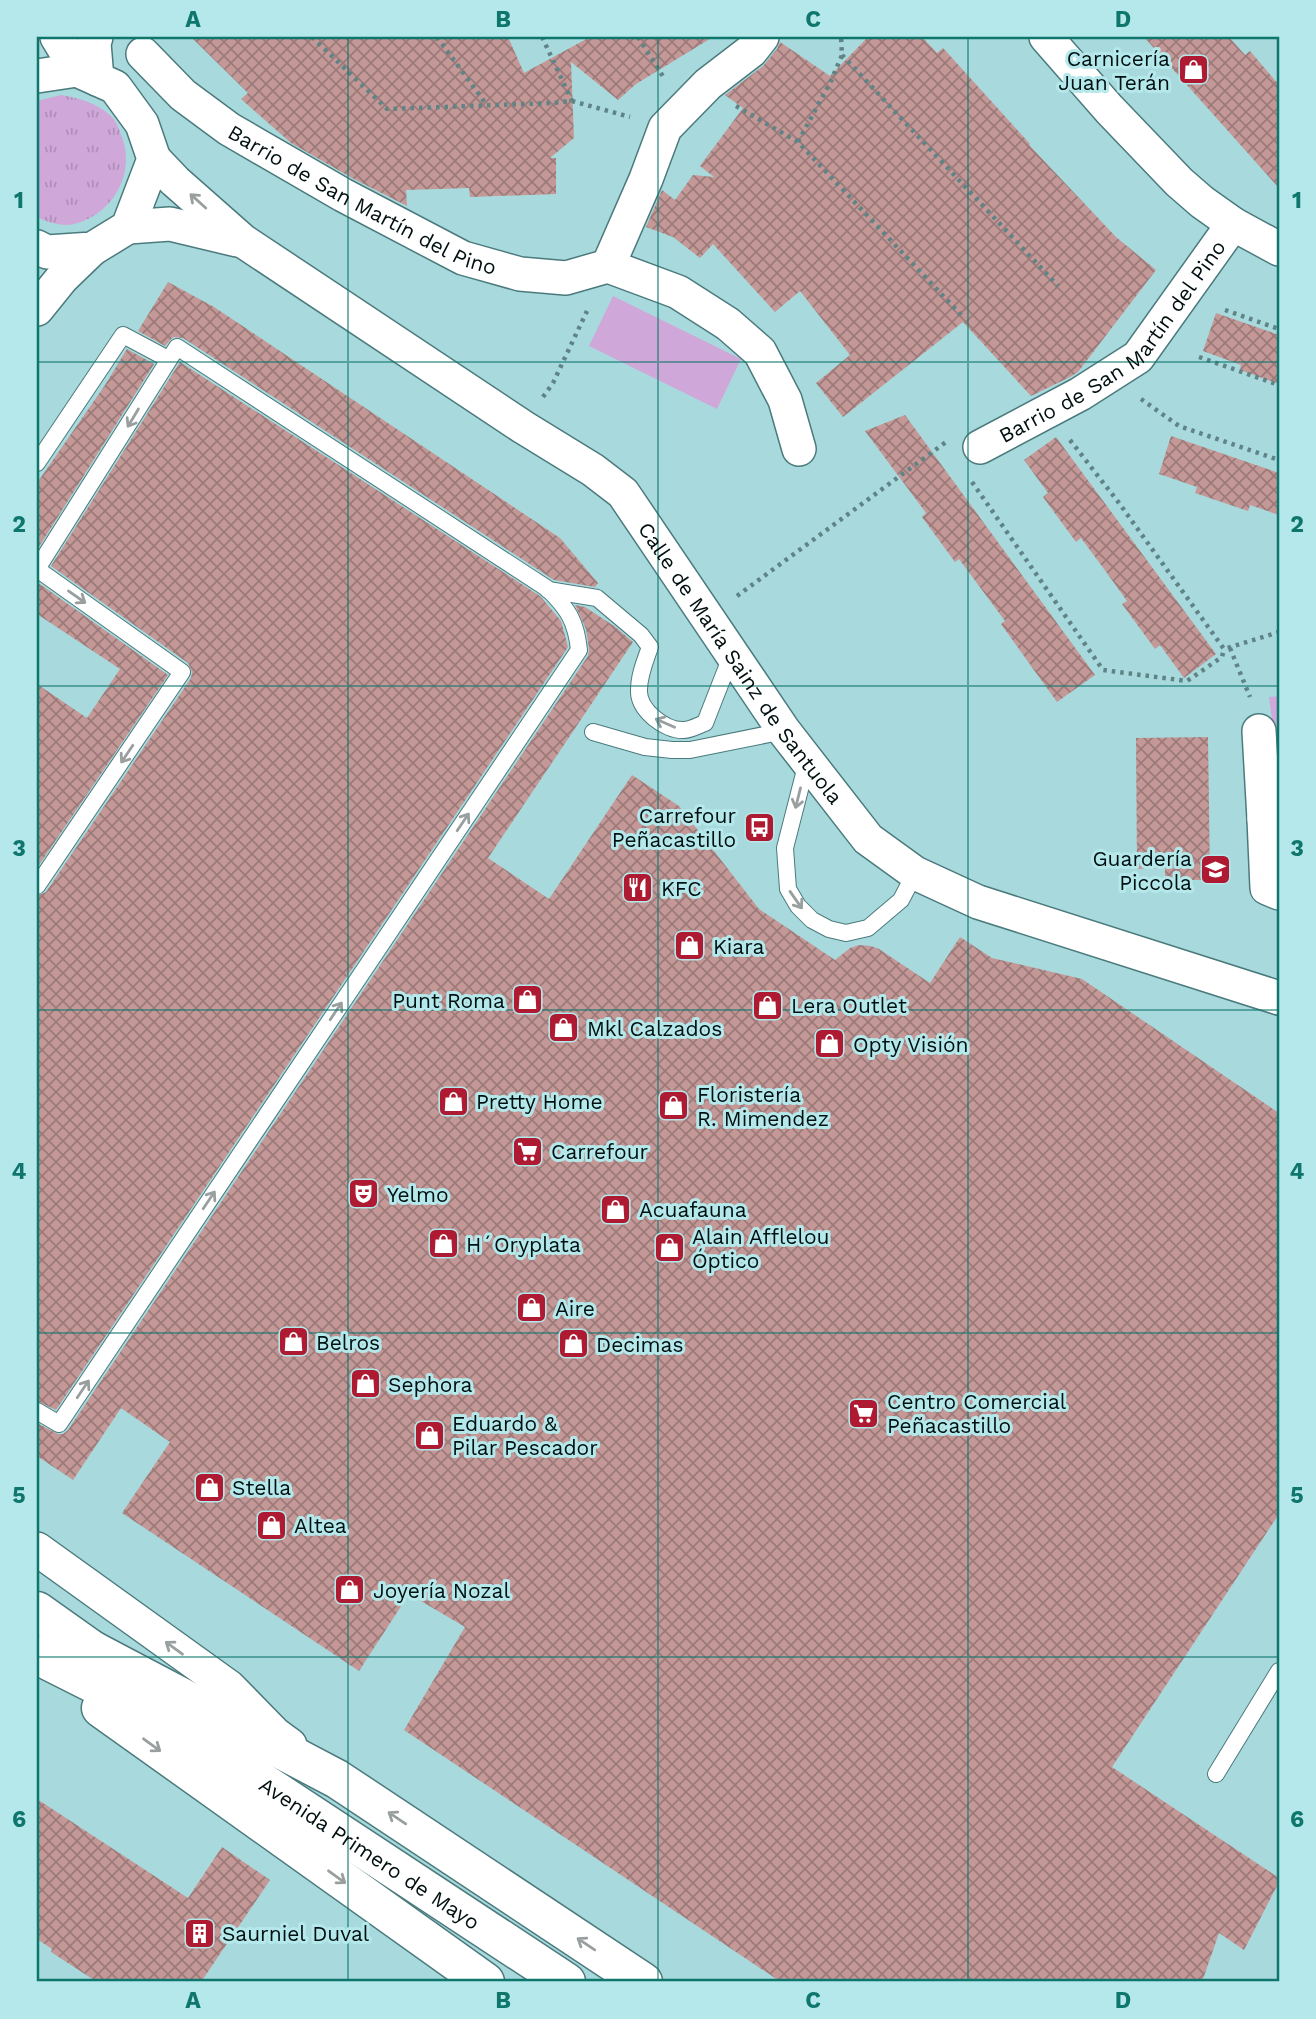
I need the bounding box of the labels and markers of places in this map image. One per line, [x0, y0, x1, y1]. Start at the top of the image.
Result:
place label: Carnicería Juan Terán [1058, 46, 1170, 95]
shop icon: Carnicería Juan Terán [1176, 53, 1210, 87]
place label: Carrefour Peñacastillo [612, 803, 736, 852]
bus stop icon: Carrefour Peñacastillo [742, 810, 776, 844]
place label: Guardería Piccola [1092, 846, 1192, 895]
school or university icon: Guardería Piccola [1198, 853, 1232, 887]
restaurant icon: KFC [621, 871, 655, 905]
place label: KFC [661, 876, 702, 901]
shop icon: Kiara [673, 929, 707, 963]
place label: Kiara [713, 934, 765, 959]
shop icon: Punt Roma [511, 983, 545, 1017]
place label: Punt Roma [392, 988, 505, 1013]
shop icon: Lera Outlet [751, 988, 785, 1022]
place label: Lera Outlet [791, 993, 907, 1018]
shop icon: Mkl Calzados [547, 1011, 581, 1045]
place label: Mkl Calzados [587, 1016, 722, 1041]
shop icon: Opty Visión [813, 1027, 847, 1061]
place label: Opty Visión [853, 1032, 969, 1057]
place label: Floristería R. Mimendez [697, 1082, 829, 1131]
shop icon: Pretty Home [436, 1084, 470, 1118]
place label: Pretty Home [476, 1089, 603, 1114]
shop icon: Floristería R. Mimendez [657, 1089, 691, 1123]
supermarket icon: Carrefour [511, 1134, 545, 1168]
place label: Carrefour [551, 1139, 649, 1164]
theatre icon: Yelmo [347, 1177, 381, 1211]
place label: Yelmo [387, 1182, 449, 1207]
shop icon: Acuafauna [599, 1192, 633, 1226]
place label: Acuafauna [639, 1197, 747, 1222]
place label: Alain Afflelou Óptico [692, 1224, 830, 1273]
shop icon: H´Oryplata [426, 1227, 460, 1261]
shop icon: Alain Afflelou Óptico [652, 1231, 686, 1265]
place label: H´Oryplata [466, 1232, 581, 1257]
shop icon: Aire [515, 1291, 549, 1325]
place label: Aire [555, 1296, 595, 1321]
shop icon: Belros [276, 1325, 310, 1359]
shop icon: Decimas [556, 1327, 590, 1361]
place label: Belros [316, 1330, 380, 1355]
place label: Decimas [596, 1332, 684, 1357]
shop icon: Sephora [348, 1367, 382, 1401]
place label: Sephora [388, 1372, 473, 1397]
place label: Centro Comercial Peñacastillo [887, 1389, 1067, 1438]
supermarket icon: Centro Comercial Peñacastillo [847, 1396, 881, 1430]
place label: Eduardo & Pilar Pescador [452, 1411, 598, 1460]
shop icon: Eduardo & Pilar Pescador [412, 1418, 446, 1452]
shop icon: Stella [192, 1470, 226, 1504]
place label: Stella [232, 1475, 291, 1500]
shop icon: Altea [254, 1508, 288, 1542]
place label: Altea [294, 1513, 347, 1538]
shop icon: Joyería Nozal [333, 1573, 367, 1607]
place label: Joyería Nozal [373, 1578, 510, 1603]
building icon: Saurniel Duval [182, 1916, 216, 1950]
place label: Saurniel Duval [222, 1921, 370, 1946]

